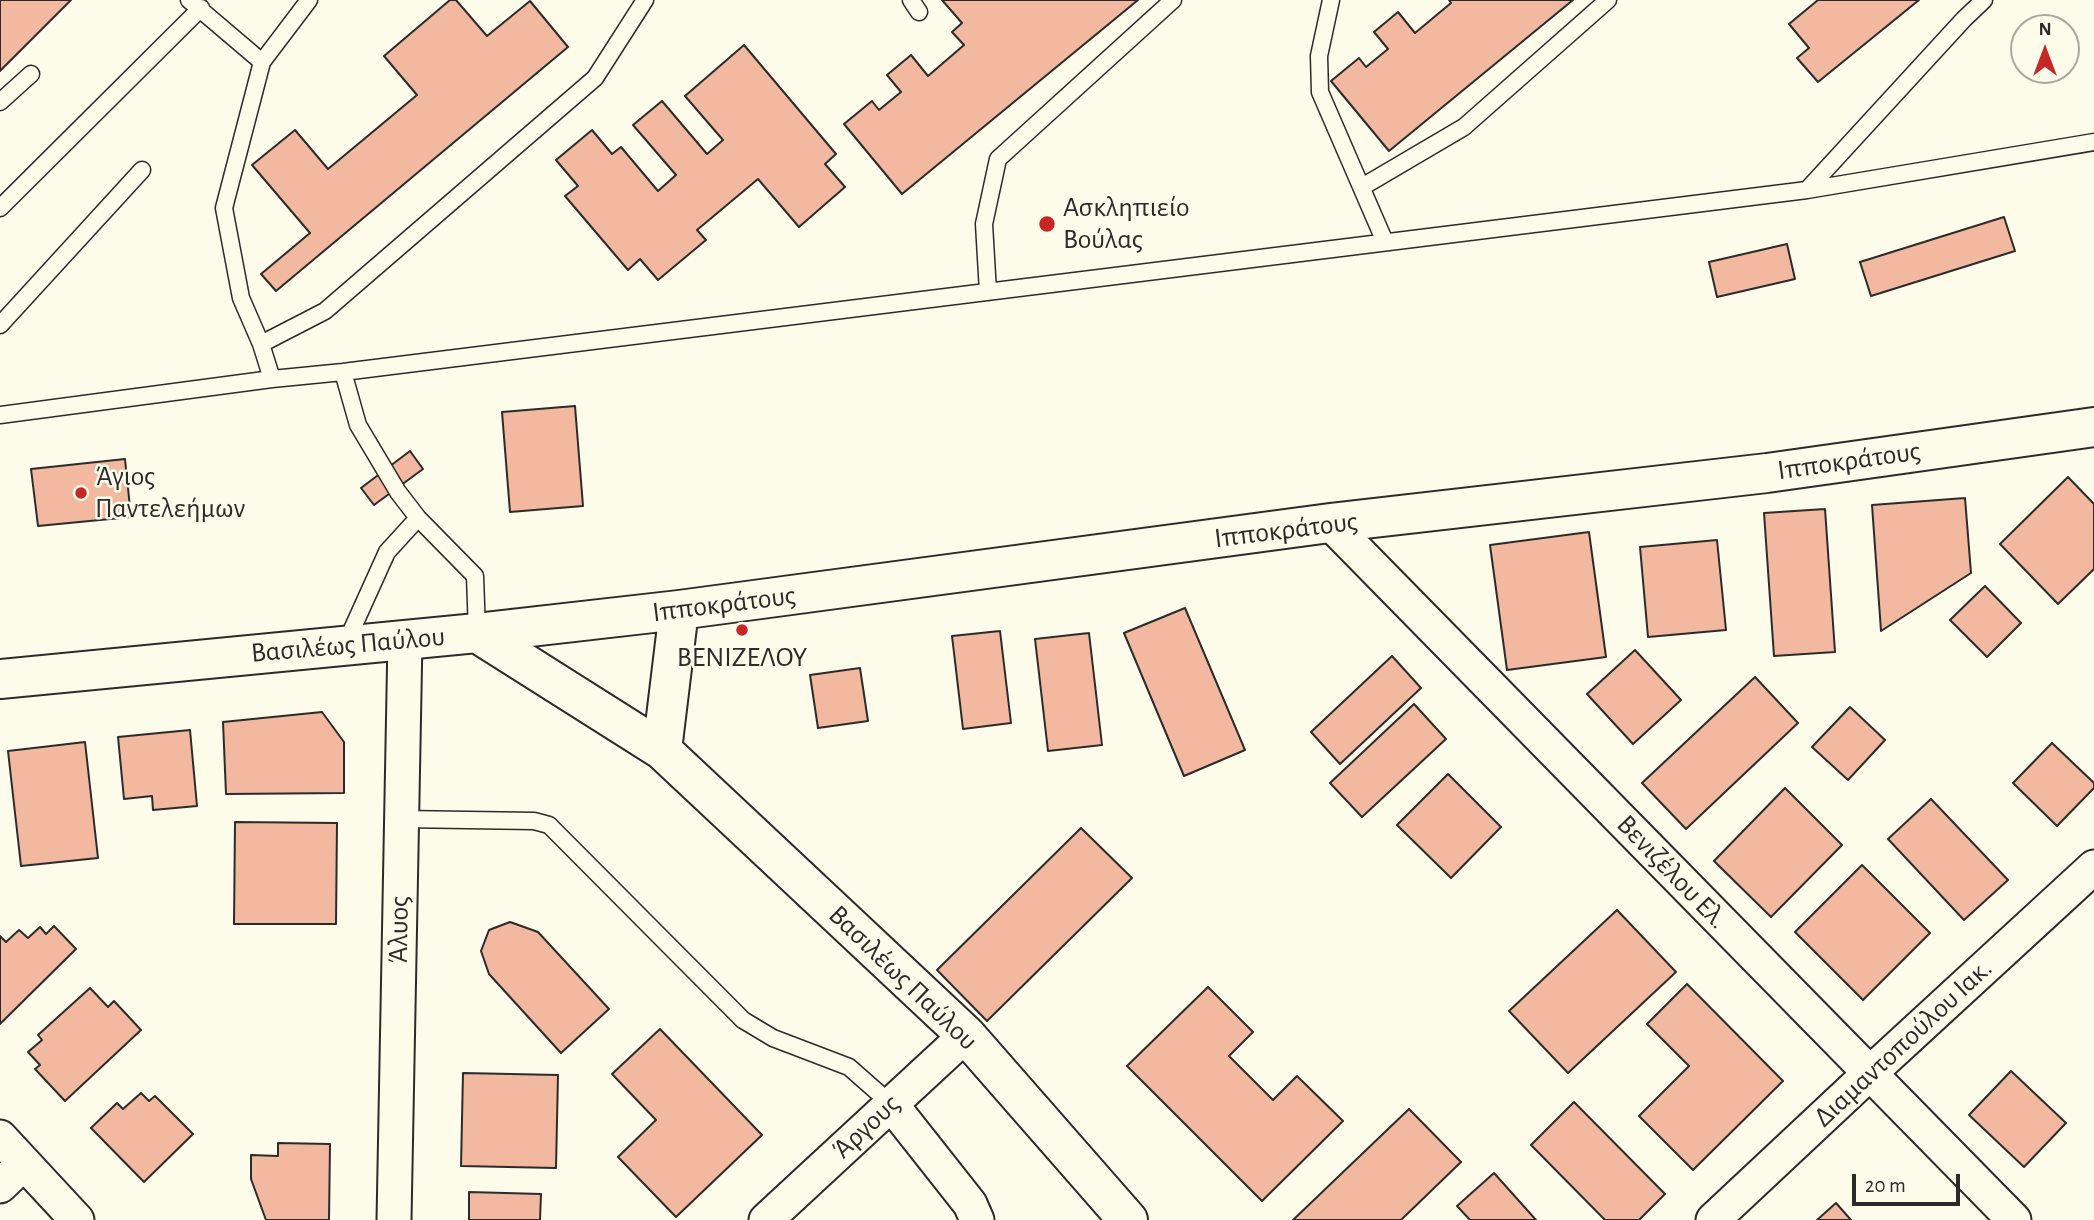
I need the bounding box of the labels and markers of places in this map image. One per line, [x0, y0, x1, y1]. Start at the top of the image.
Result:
place label: Ασκληπιείο Βούλας [1063, 191, 1190, 257]
marker: Ασκληπιείο Βούλας [1037, 214, 1057, 234]
place label: Άγιος Παντελεήμων [95, 460, 245, 526]
marker: Άγιος Παντελεήμων [73, 485, 89, 501]
marker: ΒΕΝΙΖΕΛΟΥ [734, 622, 750, 638]
place label: ΒΕΝΙΖΕΛΟΥ [677, 641, 807, 675]

